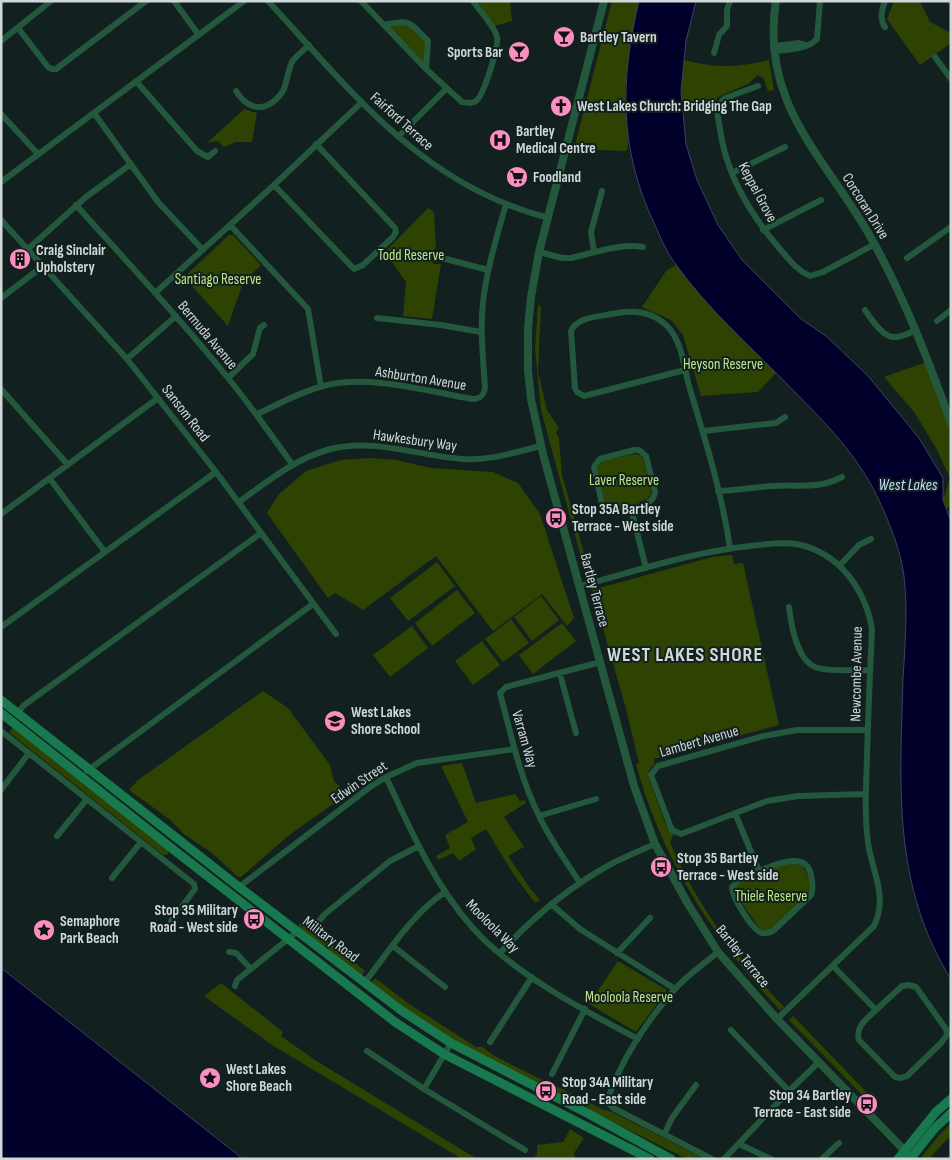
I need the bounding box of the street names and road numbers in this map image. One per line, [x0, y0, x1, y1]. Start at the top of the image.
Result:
street label: Fairford Terrace [366, 88, 437, 155]
street label: Keppel Grove [734, 159, 781, 226]
street label: Corcoran Drive [838, 170, 893, 243]
street label: Bermuda Avenue [173, 297, 242, 374]
street label: Ashburton Avenue [373, 362, 468, 395]
street label: Sansom Road [157, 381, 214, 446]
street label: Hawkesbury Way [372, 425, 458, 456]
street label: Bartley Terrace [576, 551, 613, 629]
street label: Newcombe Avenue [846, 626, 867, 722]
street label: Varram Way [507, 708, 542, 770]
street label: Lambert Avenue [657, 721, 741, 762]
street label: Edwin Street [327, 756, 391, 808]
street label: Mooloola Way [462, 895, 524, 957]
street label: Military Road [299, 912, 363, 967]
street label: Bartley Terrace [711, 921, 774, 992]

